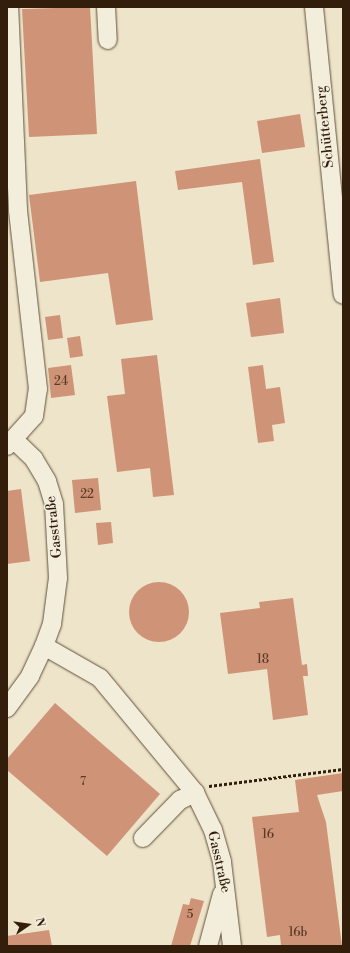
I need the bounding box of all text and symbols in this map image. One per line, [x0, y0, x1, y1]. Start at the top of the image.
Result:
street label: Schütterberg [312, 85, 338, 169]
house number: 24 [54, 375, 68, 389]
house number: 22 [80, 488, 94, 502]
street label: Gasstraße [42, 495, 66, 559]
house number: 18 [257, 653, 269, 667]
house number: 7 [80, 775, 86, 789]
house number: 16 [262, 828, 274, 842]
street label: Gasstraße [204, 830, 234, 894]
north arrow [8, 905, 48, 945]
house number: 5 [187, 908, 193, 922]
text: N [32, 916, 47, 928]
house number: 16b [289, 926, 307, 940]

